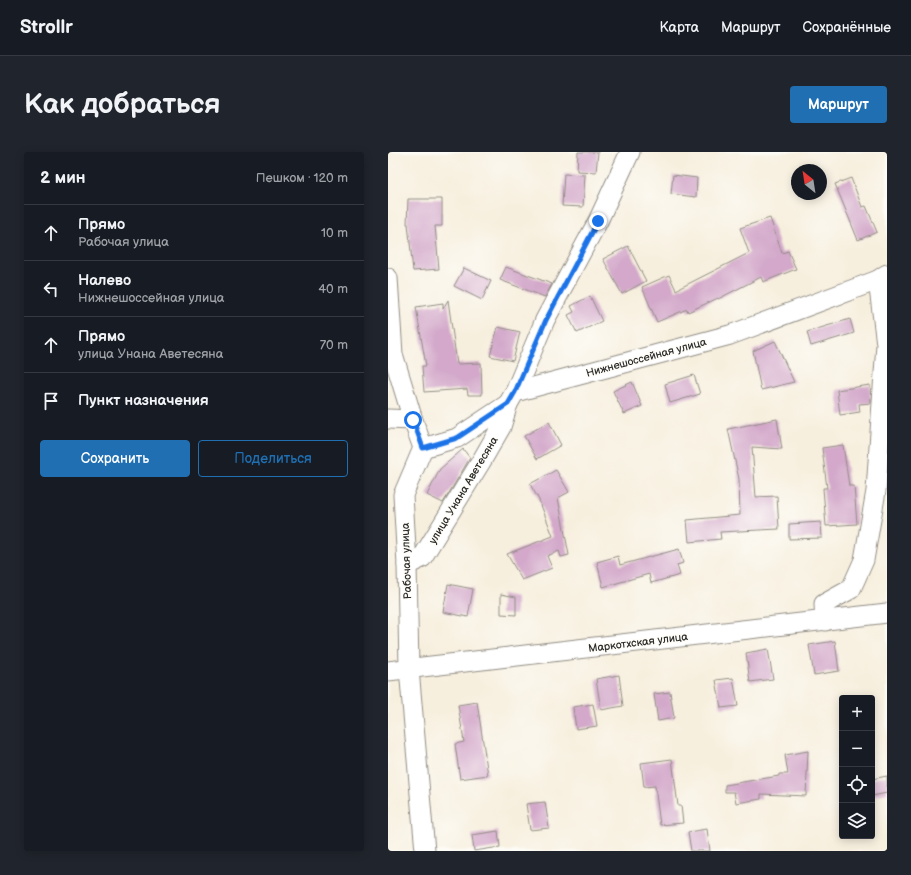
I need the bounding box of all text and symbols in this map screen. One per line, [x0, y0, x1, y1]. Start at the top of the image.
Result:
text: Strollr [20, 16, 73, 39]
text: Карта [660, 19, 699, 36]
text: Маршрут [721, 19, 781, 36]
text: Сохранённые [803, 19, 891, 36]
button: Маршрут [790, 86, 887, 123]
text: Как добраться [24, 88, 221, 121]
north arrow [791, 164, 827, 200]
text: 2 мин [40, 168, 86, 188]
text: Пешком · 120 m [256, 170, 348, 186]
route end [589, 212, 607, 230]
text: Прямо [78, 215, 125, 234]
icon: ahead [40, 222, 62, 244]
text: 10 m [321, 225, 348, 241]
text: Рабочая улица [78, 234, 169, 250]
text: Налево [78, 271, 131, 290]
icon: left [40, 278, 62, 300]
text: 40 m [318, 281, 348, 297]
text: Нижнешоссейная улица [78, 290, 225, 306]
text: Прямо [78, 327, 125, 346]
icon: ahead [40, 334, 62, 356]
street label: Нижнешоссейная улица [585, 335, 708, 380]
text: 70 m [320, 337, 348, 353]
text: улица Унана Аветесяна [78, 346, 223, 362]
icon: arrive [40, 390, 62, 412]
text: Пункт назначения [78, 391, 209, 410]
route start [404, 411, 422, 429]
street label: улица Унана Аветесяна [426, 434, 501, 546]
button: Сохранить [40, 440, 190, 477]
button: Поделиться [198, 440, 348, 477]
street label: Рабочая улица [399, 522, 414, 600]
street label: Маркотхская улица [588, 630, 689, 655]
map controls [839, 695, 875, 839]
button: + [839, 695, 875, 731]
button: − [839, 731, 875, 767]
button: locate [839, 767, 875, 803]
button: layers [839, 803, 875, 839]

